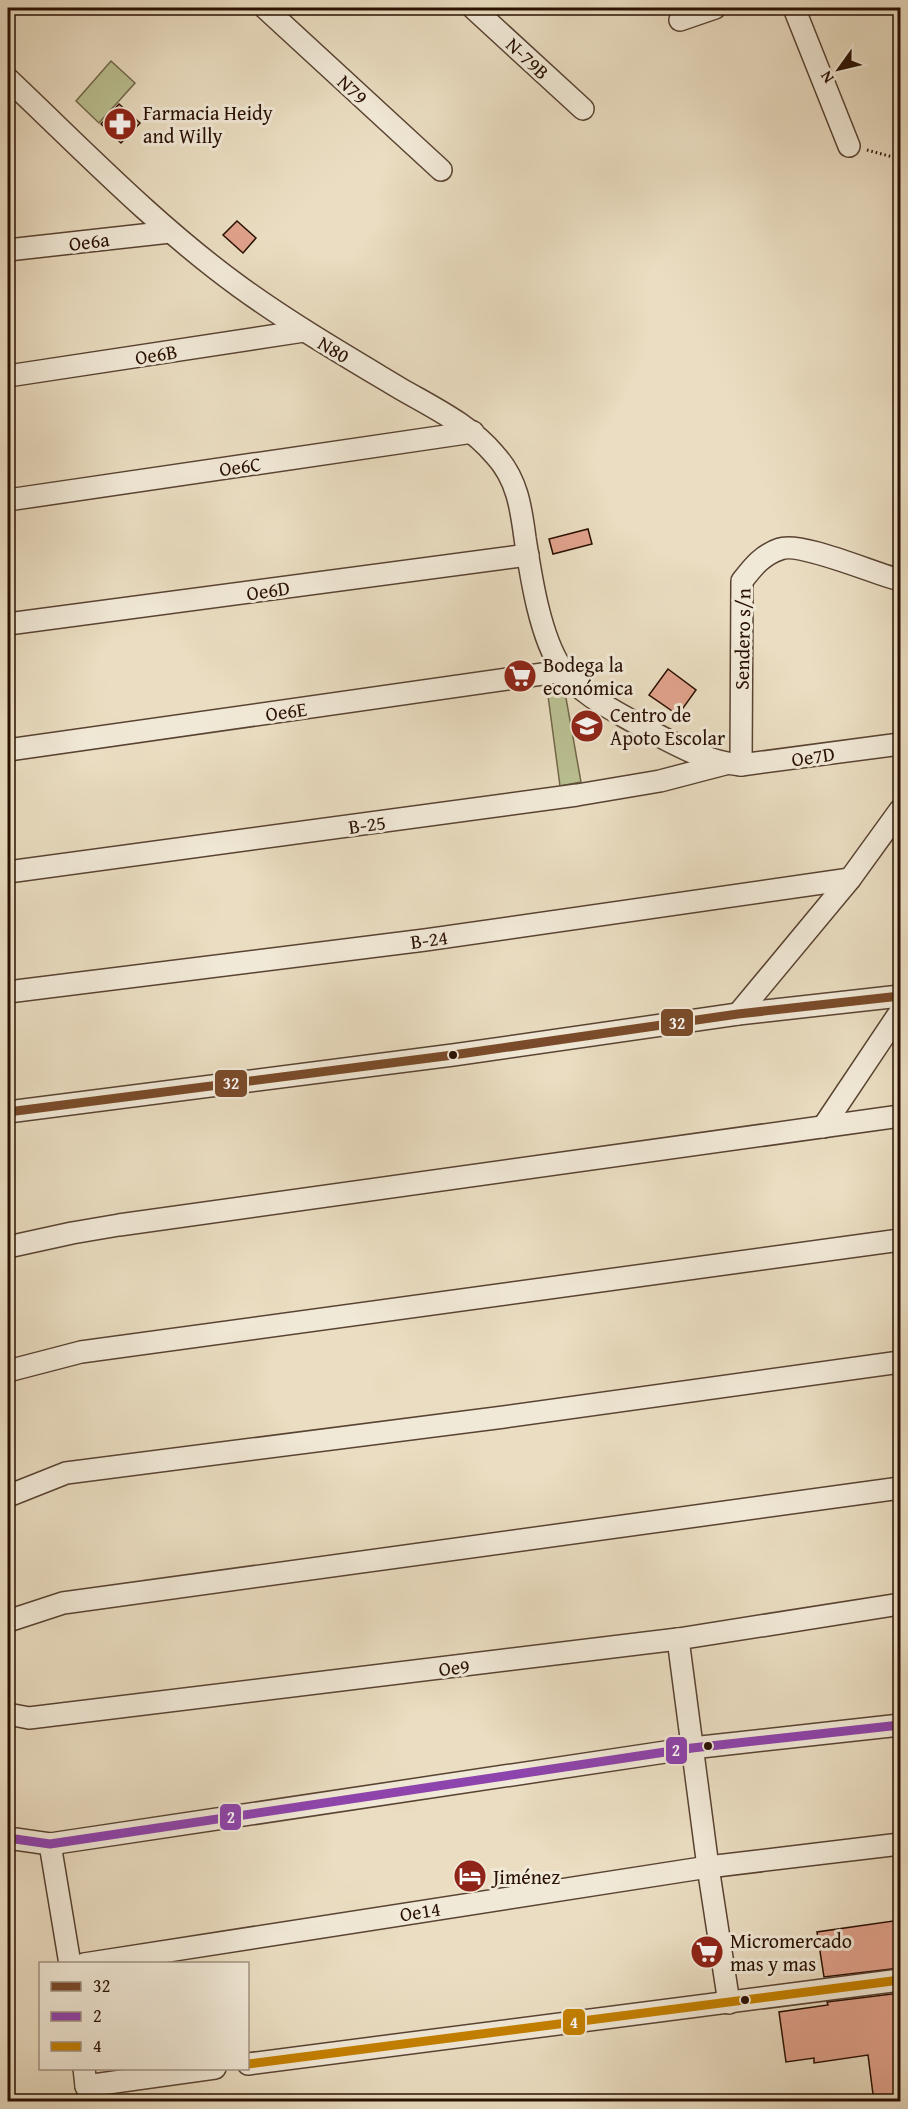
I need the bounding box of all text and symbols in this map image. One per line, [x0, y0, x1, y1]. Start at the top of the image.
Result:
street label: N-79B [500, 30, 556, 86]
north arrow [809, 39, 869, 99]
text: N [813, 66, 840, 89]
street label: N79 [331, 67, 375, 111]
place label: Farmacia Heidy and Willy [143, 98, 273, 150]
pharmacy icon: Farmacia Heidy and Willy [102, 106, 138, 142]
street label: Oe6a [67, 224, 111, 258]
street label: N80 [313, 328, 355, 370]
street label: Oe6B [133, 336, 179, 372]
street label: Oe6C [217, 449, 263, 483]
street label: Oe6D [245, 573, 291, 607]
street label: Sendero s/n [727, 588, 757, 690]
place label: Bodega la económica [543, 650, 634, 702]
supermarket icon: Bodega la económica [502, 658, 538, 694]
street label: Oe6E [264, 694, 308, 728]
place label: Centro de Apoto Escolar [610, 700, 725, 752]
school or university icon: Centro de Apoto Escolar [569, 708, 605, 744]
street label: Oe7D [790, 739, 836, 773]
street label: B-25 [346, 807, 388, 841]
street label: B-24 [408, 922, 450, 956]
line badge: 32 [660, 1008, 694, 1037]
text: 32 [669, 1011, 685, 1035]
unlabelled marker [447, 1049, 459, 1061]
line badge: 32 [214, 1069, 248, 1098]
text: 32 [223, 1071, 239, 1095]
street label: Oe9 [437, 1651, 471, 1683]
line badge: 2 [665, 1736, 688, 1765]
text: 2 [672, 1738, 680, 1762]
unlabelled marker [702, 1740, 714, 1752]
line badge: 2 [219, 1803, 242, 1831]
text: 2 [227, 1805, 235, 1829]
hotel icon: Jiménez [452, 1858, 488, 1894]
place label: Jiménez [490, 1862, 560, 1891]
street label: Oe14 [398, 1893, 442, 1929]
place label: Micromercado mas y mas [730, 1926, 852, 1978]
supermarket icon: Micromercado mas y mas [689, 1934, 725, 1970]
legend [39, 1962, 249, 2070]
text: 32 [93, 1972, 110, 1999]
unlabelled marker [739, 1994, 751, 2006]
text: 2 [93, 2002, 102, 2029]
line badge: 4 [562, 2008, 586, 2036]
text: 4 [570, 2010, 578, 2034]
text: 4 [93, 2032, 102, 2059]

